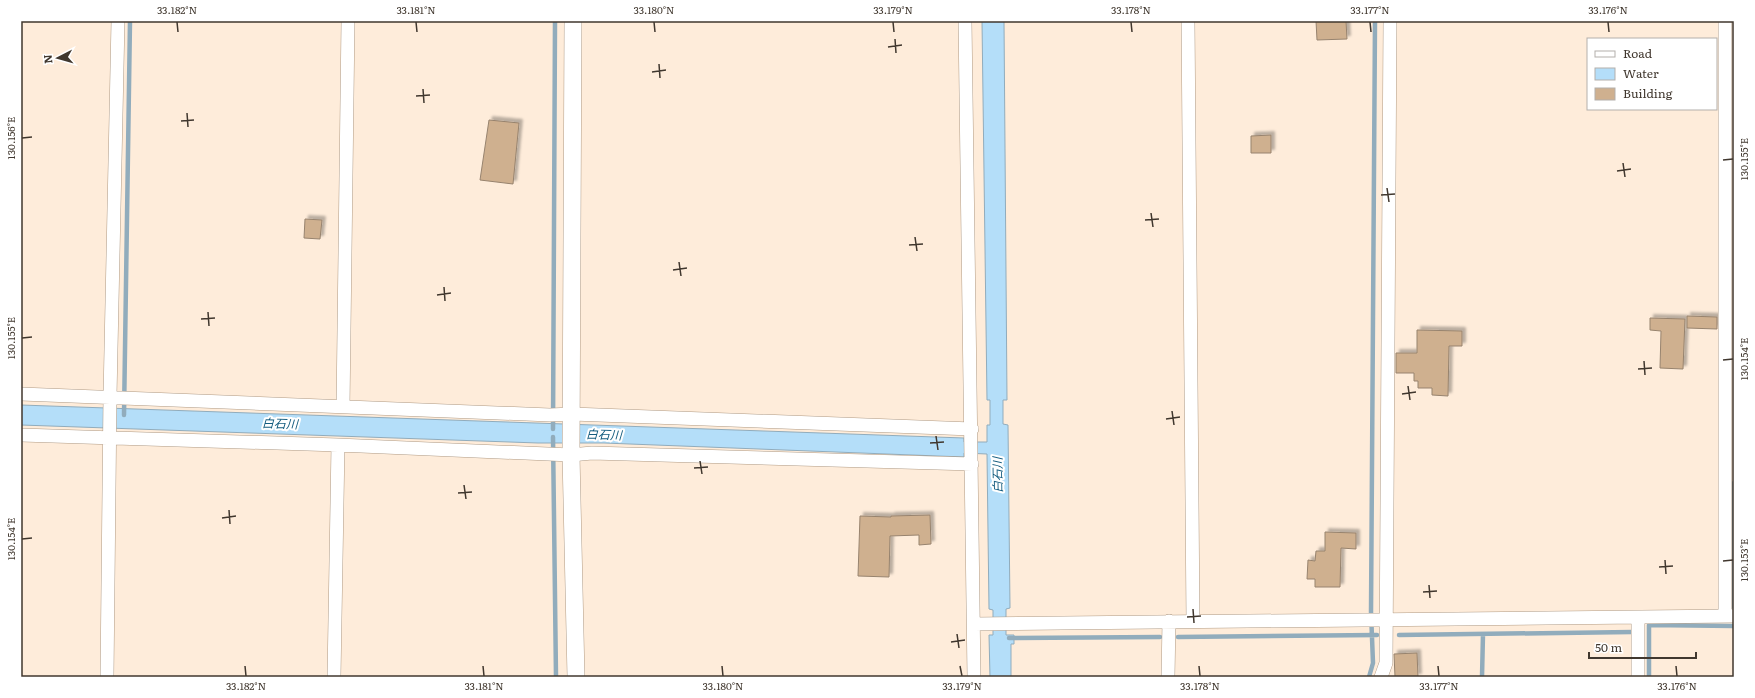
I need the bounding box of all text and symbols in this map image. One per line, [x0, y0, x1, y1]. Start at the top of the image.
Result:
text: 33.182°N [157, 2, 197, 17]
text: 33.181°N [396, 2, 436, 17]
text: 33.180°N [634, 2, 674, 17]
text: 33.179°N [873, 2, 913, 17]
text: 33.178°N [1111, 2, 1151, 17]
text: 33.177°N [1350, 2, 1390, 17]
text: 33.176°N [1588, 2, 1628, 17]
north arrow [38, 38, 78, 78]
legend [1587, 38, 1717, 110]
text: Road [1623, 44, 1653, 62]
text: N [39, 54, 55, 65]
text: Water [1623, 64, 1659, 82]
text: Building [1623, 84, 1673, 102]
text: 130.156°E [3, 117, 18, 159]
text: 130.155°E [1736, 138, 1751, 180]
text: 130.155°E [3, 317, 18, 359]
text: 130.154°E [1736, 338, 1751, 380]
water label: 白石川 [262, 413, 300, 433]
water label: 白石川 [586, 424, 624, 444]
water label: 白石川 [988, 455, 1006, 493]
text: 130.154°E [3, 518, 18, 560]
text: 130.153°E [1736, 539, 1751, 581]
scale bar [1589, 634, 1696, 660]
text: 50 m [1595, 638, 1622, 656]
text: 33.182°N [226, 678, 266, 693]
text: 33.181°N [464, 678, 504, 693]
text: 33.180°N [703, 678, 743, 693]
text: 33.179°N [942, 678, 982, 693]
text: 33.178°N [1180, 678, 1220, 693]
text: 33.177°N [1419, 678, 1459, 693]
text: 33.176°N [1657, 678, 1697, 693]

